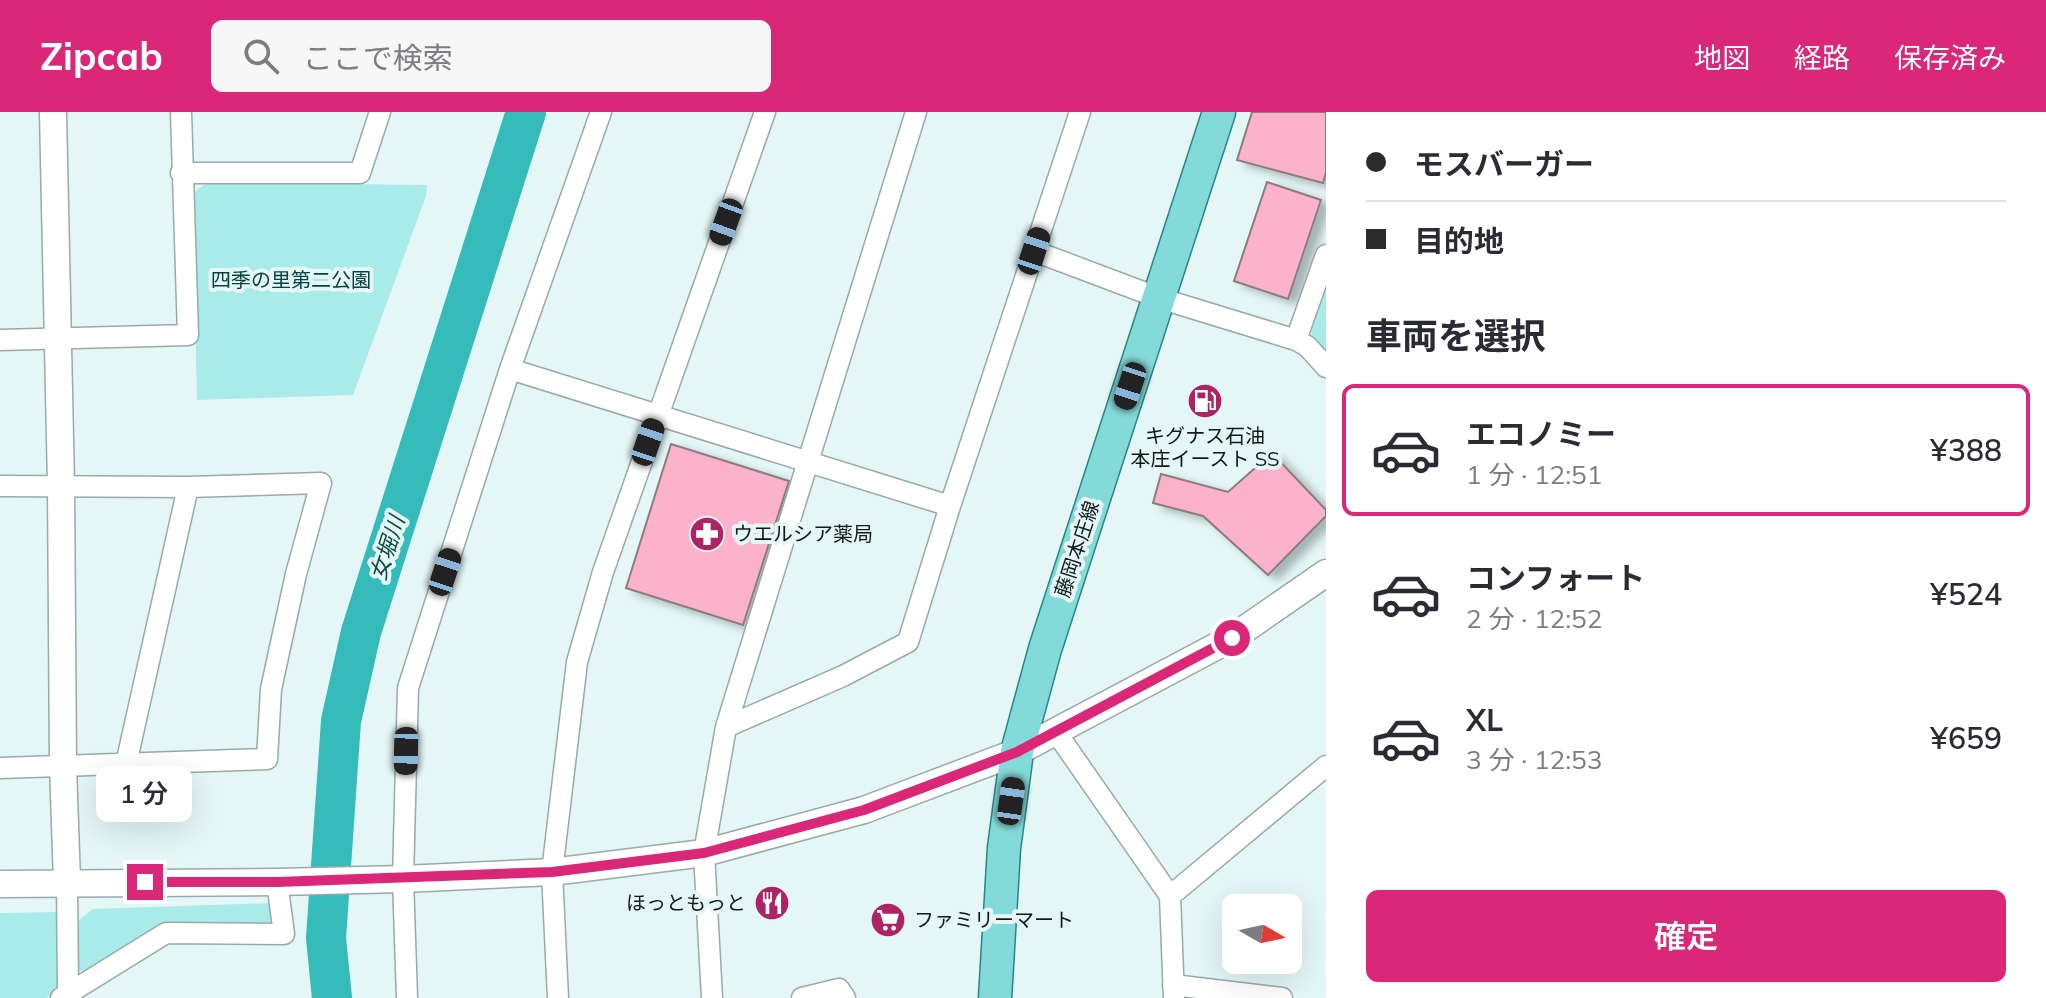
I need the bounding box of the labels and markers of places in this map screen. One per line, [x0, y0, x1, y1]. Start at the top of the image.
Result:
fuel station icon: キグナス石油 本庄イースト SS [1186, 382, 1224, 420]
place label: キグナス石油 本庄イースト SS [1130, 423, 1280, 471]
pharmacy icon: ウエルシア薬局 [688, 515, 726, 553]
place label: ウエルシア薬局 [733, 521, 873, 546]
restaurant icon: ほっともっと [753, 884, 791, 922]
place label: ほっともっと [626, 890, 746, 915]
supermarket icon: ファミリーマート [869, 901, 907, 939]
place label: ファミリーマート [914, 907, 1074, 932]

